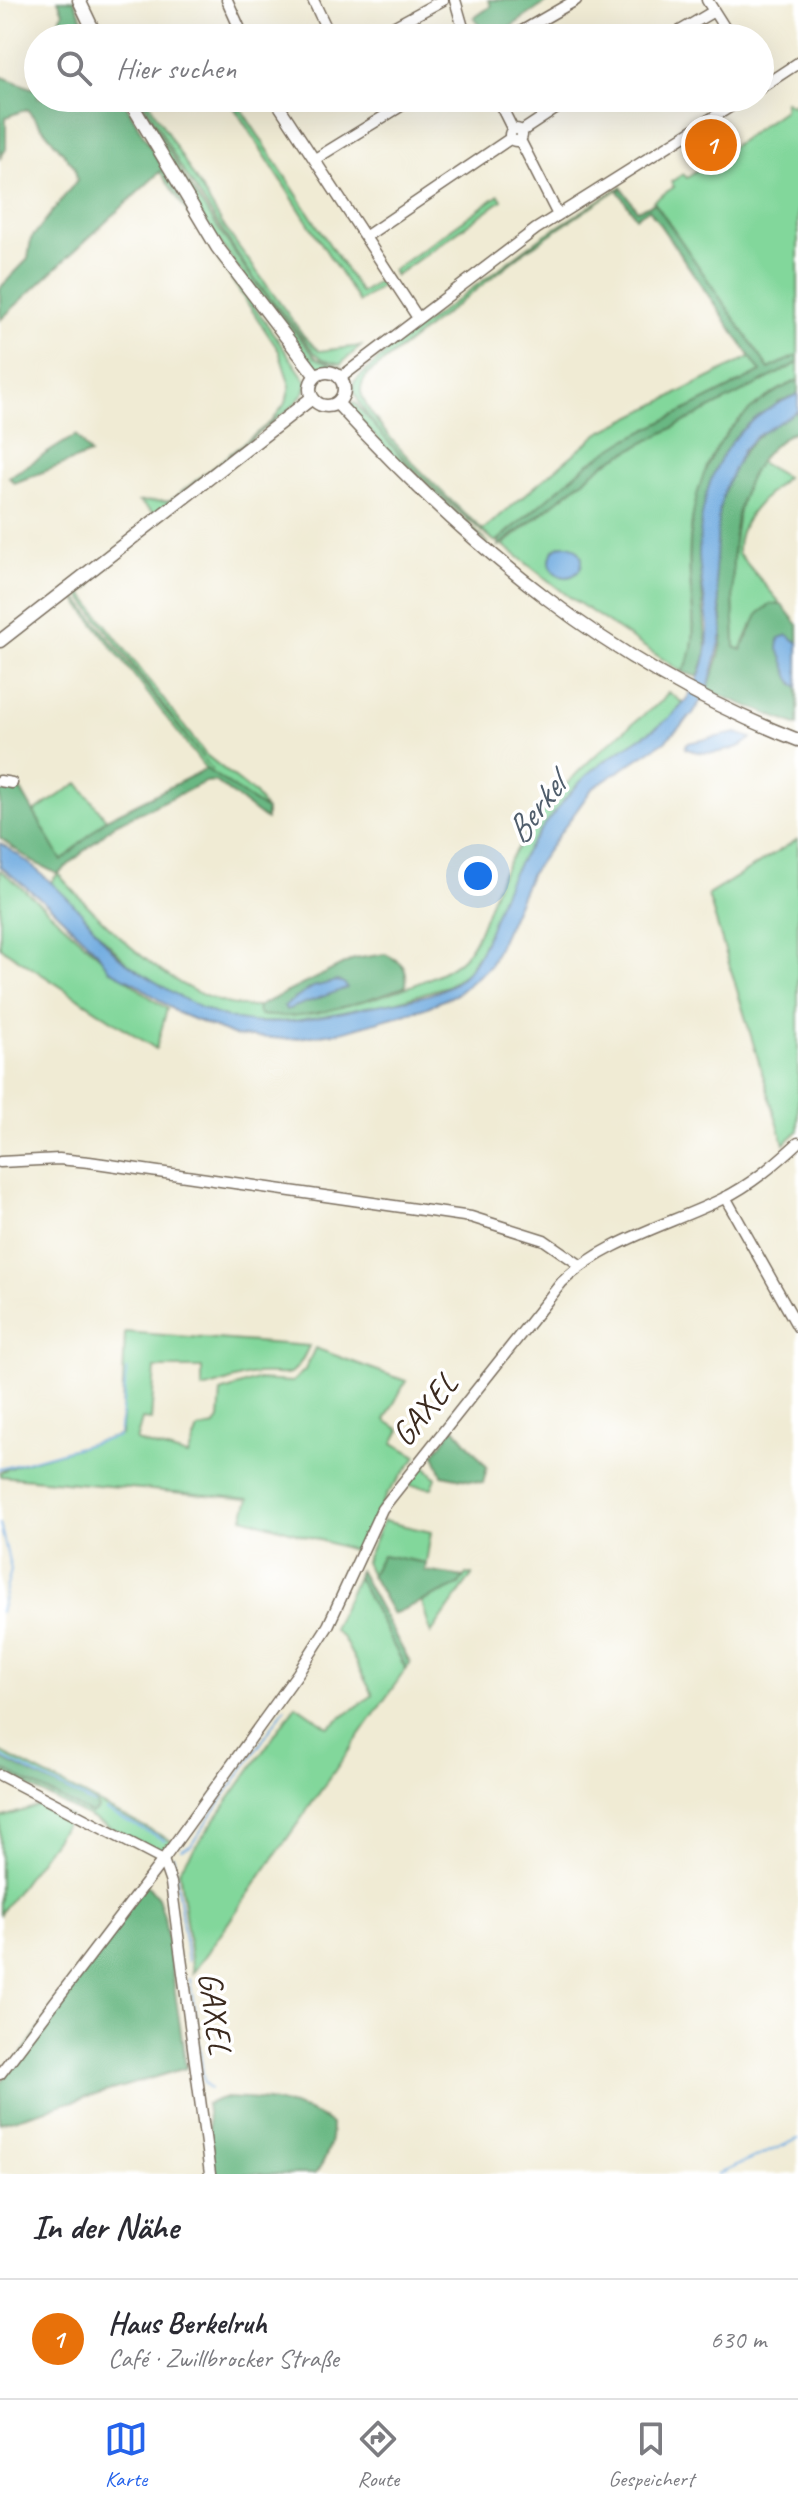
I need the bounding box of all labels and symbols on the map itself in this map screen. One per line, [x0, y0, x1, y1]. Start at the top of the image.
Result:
pin: 1 [685, 115, 737, 175]
water label: Berkel [494, 757, 582, 853]
your location [458, 856, 498, 896]
street label: GAXEL [381, 1363, 467, 1455]
street label: GAXEL [189, 1969, 243, 2057]

